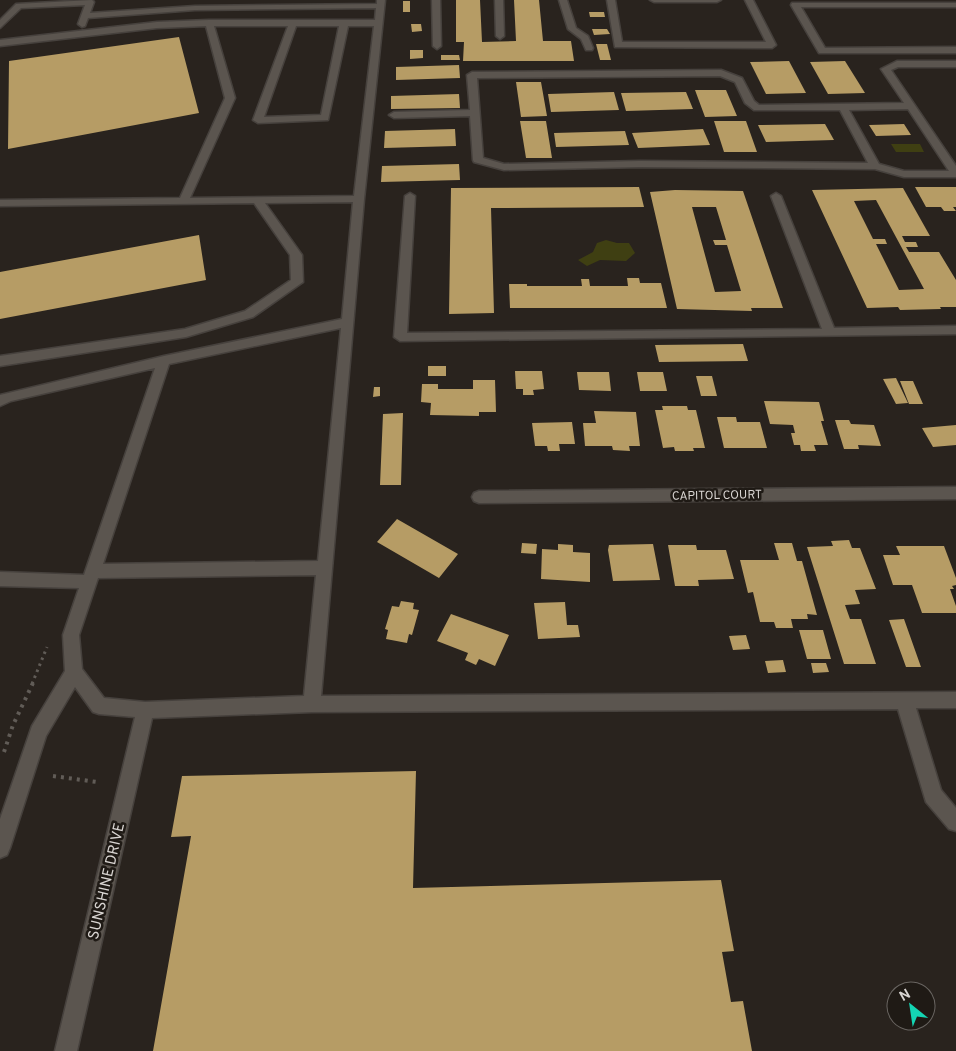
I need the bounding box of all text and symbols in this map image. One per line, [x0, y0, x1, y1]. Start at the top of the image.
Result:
street label: CAPITOL COURT [672, 487, 762, 505]
street label: SUNSHINE DRIVE [85, 821, 130, 942]
north arrow [886, 981, 936, 1031]
text: N [897, 986, 914, 1006]

